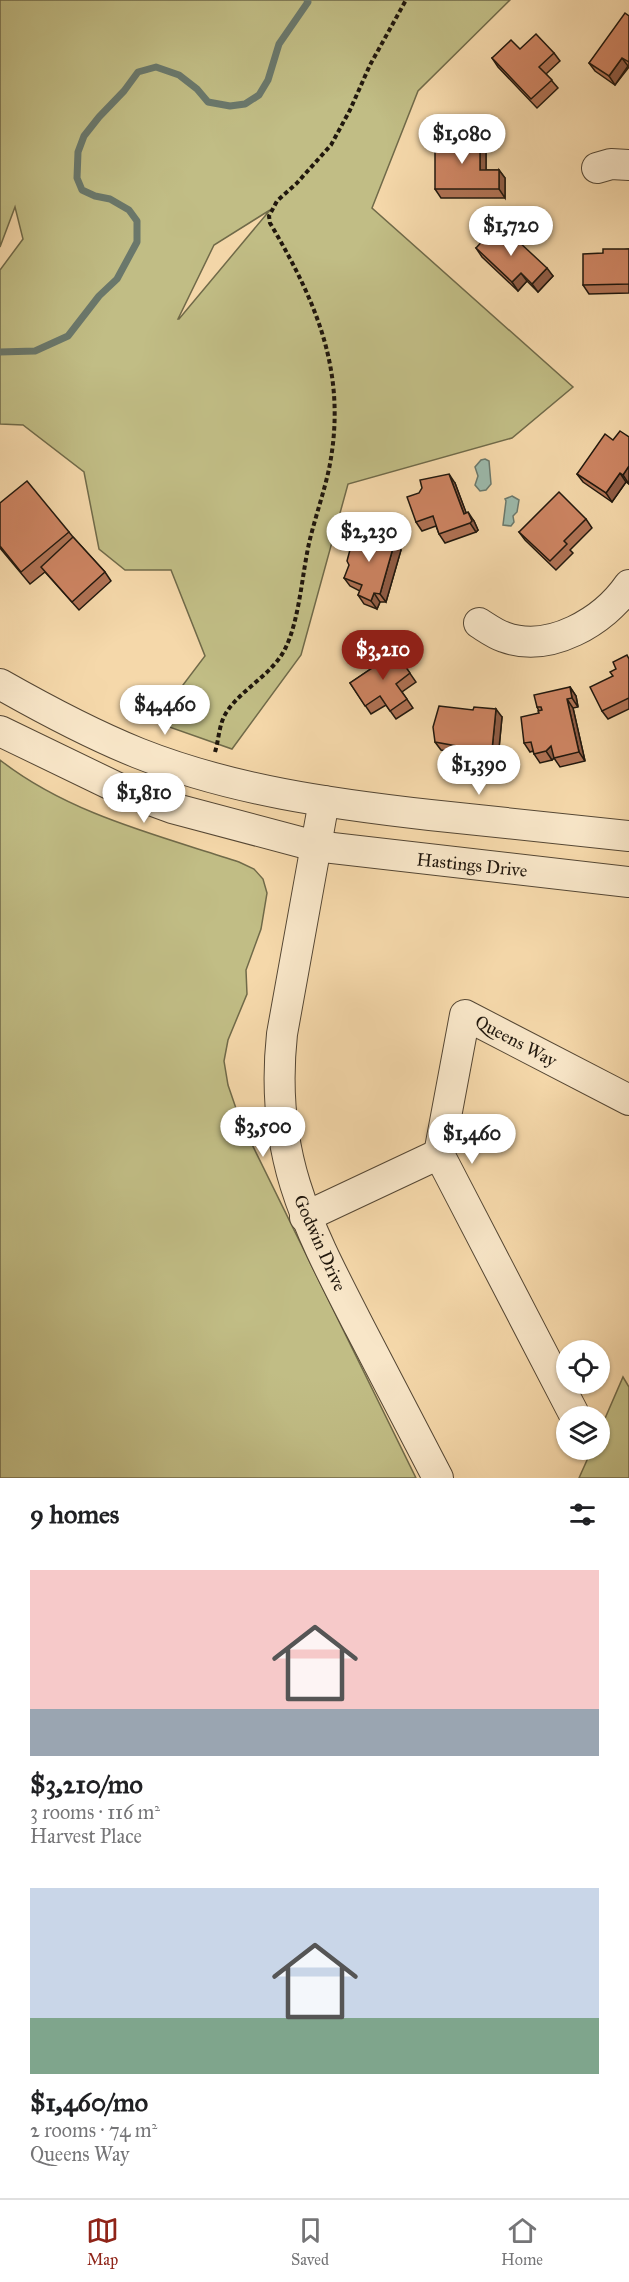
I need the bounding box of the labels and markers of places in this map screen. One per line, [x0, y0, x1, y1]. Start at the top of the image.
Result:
pin: $1,080 [413, 114, 511, 165]
pin: $1,720 [462, 206, 560, 257]
pin: $2,230 [320, 512, 418, 563]
pin: $3,210 [334, 630, 432, 681]
pin: $4,460 [116, 685, 214, 736]
pin: $1,390 [430, 745, 528, 796]
pin: $1,810 [95, 773, 193, 824]
pin: $3,500 [214, 1107, 312, 1158]
pin: $1,460 [423, 1114, 521, 1165]

